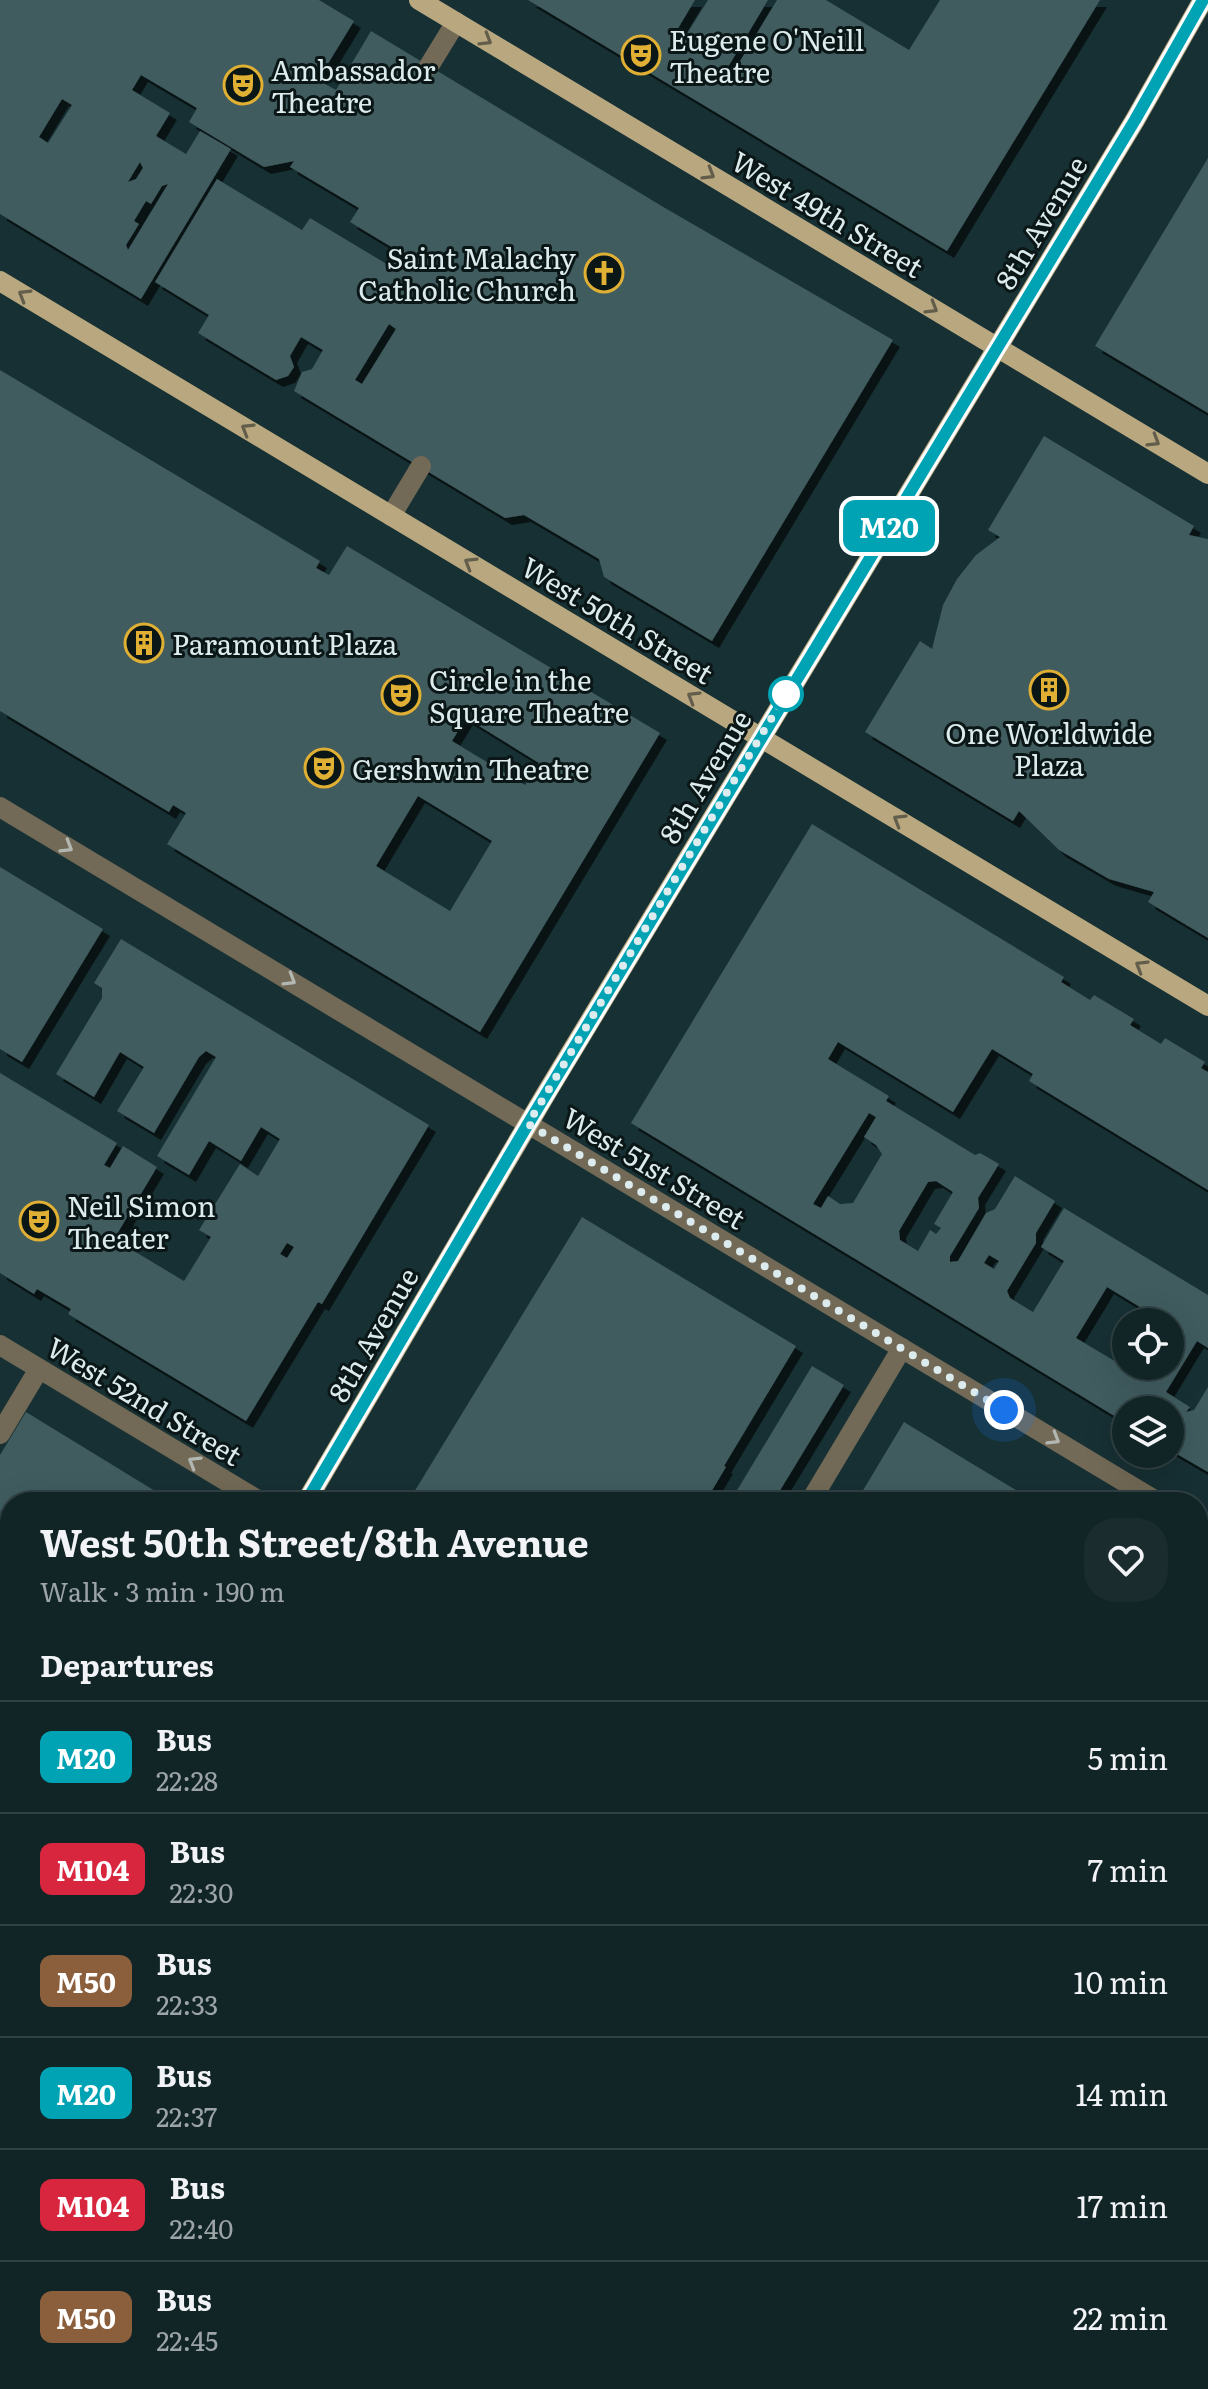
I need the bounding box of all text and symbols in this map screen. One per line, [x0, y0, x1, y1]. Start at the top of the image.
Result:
place label: Eugene O'Neill Theatre [669, 18, 864, 92]
one-way arrow [477, 30, 492, 46]
theatre icon: Eugene O'Neill Theatre [620, 34, 662, 76]
place label: Ambassador Theatre [271, 48, 436, 122]
theatre icon: Ambassador Theatre [222, 64, 264, 106]
street label: West 49th Street [724, 139, 932, 287]
street label: 8th Avenue [984, 147, 1096, 297]
one-way arrow [700, 164, 715, 180]
place label: Saint Malachy Catholic Church [358, 236, 577, 310]
church icon: Saint Malachy Catholic Church [583, 252, 625, 294]
one-way arrow [18, 290, 33, 305]
one-way arrow [923, 298, 938, 313]
one-way arrow [241, 423, 256, 439]
one-way arrow [1145, 432, 1160, 447]
line badge: M20 [843, 500, 935, 552]
text: M20 [859, 505, 919, 547]
street label: West 50th Street [514, 545, 723, 693]
one-way arrow [464, 557, 479, 573]
building icon: Paramount Plaza [123, 622, 165, 664]
place label: Paramount Plaza [172, 622, 397, 664]
place label: Circle in the Square Theatre [429, 658, 629, 732]
building icon: One Worldwide Plaza [1028, 669, 1070, 711]
theatre icon: Circle in the Square Theatre [380, 674, 422, 716]
unlabelled marker [769, 677, 803, 711]
one-way arrow [687, 691, 702, 706]
street label: 8th Avenue [648, 701, 760, 851]
place label: One Worldwide Plaza [945, 711, 1153, 785]
theatre icon: Gershwin Theatre [303, 747, 345, 789]
place label: Gershwin Theatre [352, 747, 590, 789]
one-way arrow [893, 814, 908, 830]
one-way arrow [58, 837, 73, 853]
one-way arrow [1135, 960, 1150, 975]
one-way arrow [281, 971, 296, 986]
street label: West 51st Street [556, 1096, 755, 1239]
place label: Neil Simon Theater [67, 1184, 216, 1258]
theatre icon: Neil Simon Theater [18, 1200, 60, 1242]
street label: 8th Avenue [317, 1259, 427, 1409]
map controls [1112, 1308, 1184, 1468]
button: locate [1112, 1308, 1184, 1380]
street label: West 52nd Street [40, 1325, 251, 1475]
your location [984, 1390, 1024, 1430]
button: layers [1112, 1396, 1184, 1468]
one-way arrow [1045, 1430, 1060, 1445]
one-way arrow [188, 1456, 203, 1472]
text: West 50th Street/8th Avenue [40, 1512, 589, 1569]
button: heart [1084, 1518, 1168, 1602]
text: Walk · 3 min · 190 m [40, 1571, 285, 1610]
text: Departures [40, 1642, 214, 1686]
text: Bus [156, 1716, 212, 1760]
text: 5 min [1088, 1735, 1168, 1779]
text: M20 [56, 1736, 116, 1778]
text: 22:28 [156, 1760, 218, 1799]
text: Bus [169, 1828, 225, 1872]
text: 7 min [1088, 1847, 1168, 1891]
text: M104 [56, 1848, 129, 1890]
text: 22:30 [169, 1872, 233, 1911]
text: Bus [156, 1940, 212, 1984]
text: 10 min [1074, 1959, 1168, 2003]
text: M50 [56, 1960, 116, 2002]
text: 22:33 [156, 1984, 218, 2023]
text: Bus [156, 2052, 212, 2096]
text: 14 min [1076, 2071, 1168, 2115]
text: M20 [56, 2072, 116, 2114]
text: 22:37 [156, 2096, 217, 2135]
text: Bus [169, 2164, 225, 2208]
text: 17 min [1077, 2183, 1168, 2227]
text: M104 [56, 2184, 129, 2226]
text: 22:40 [169, 2208, 233, 2247]
text: Bus [156, 2276, 212, 2320]
text: 22 min [1073, 2295, 1168, 2339]
text: M50 [56, 2296, 116, 2338]
text: 22:45 [156, 2320, 218, 2359]

